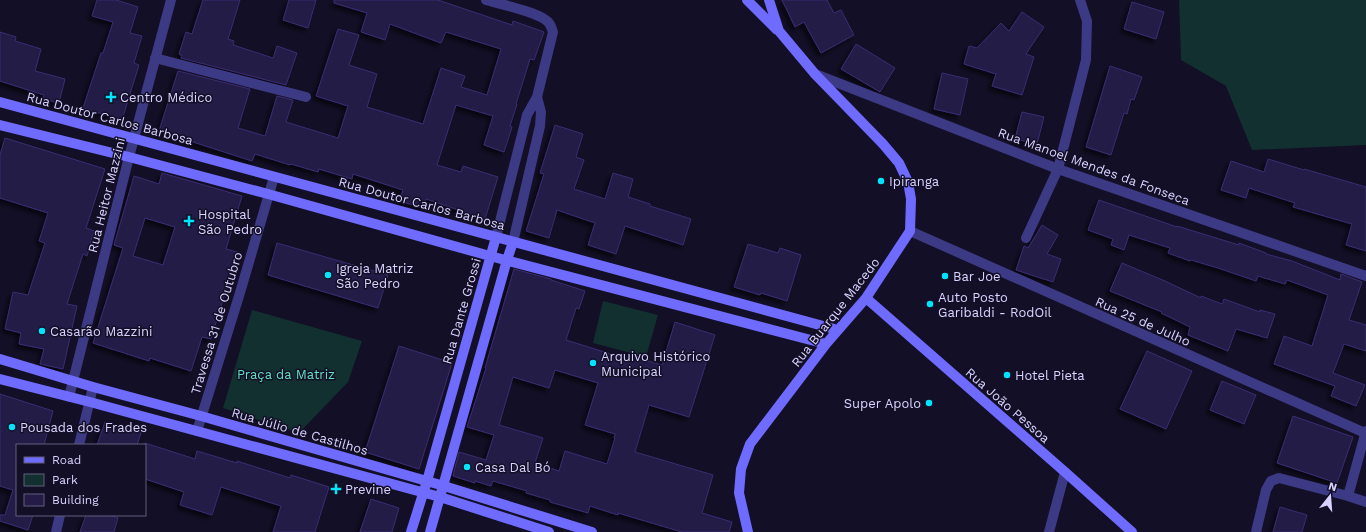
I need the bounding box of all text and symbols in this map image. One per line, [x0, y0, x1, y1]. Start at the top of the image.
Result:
street label: Rua Doutor Carlos Barbosa [25, 89, 195, 148]
place label: Centro Médico [120, 90, 213, 105]
marker: Centro Médico [105, 91, 117, 103]
street label: Rua Manoel Mendes da Fonseca [996, 125, 1192, 208]
street label: Rua Heitor Mazzini [85, 136, 128, 254]
street label: Rua Doutor Carlos Barbosa [337, 174, 507, 233]
place label: Ipiranga [889, 174, 940, 189]
marker: Ipiranga [876, 176, 886, 186]
place label: Hospital São Pedro [198, 207, 262, 237]
marker: Hospital São Pedro [183, 215, 195, 227]
street label: Travessa 31 de Outubro [188, 250, 245, 396]
street label: Rua Buarque Macedo [788, 255, 883, 370]
street label: Rua Dante Grossi [439, 256, 484, 366]
place label: Igreja Matriz São Pedro [336, 261, 413, 291]
place label: Bar Joe [953, 269, 1001, 284]
marker: Igreja Matriz São Pedro [323, 270, 333, 280]
marker: Bar Joe [940, 271, 950, 281]
place label: Auto Posto Garibaldi - RodOil [938, 290, 1052, 320]
street label: Rua 25 de Julho [1093, 294, 1193, 349]
marker: Auto Posto Garibaldi - RodOil [925, 299, 935, 309]
place label: Casarão Mazzini [50, 324, 152, 339]
marker: Casarão Mazzini [37, 326, 47, 336]
place label: Arquivo Histórico Municipal [601, 349, 710, 379]
marker: Arquivo Histórico Municipal [588, 358, 598, 368]
street label: Rua João Pessoa [963, 365, 1053, 446]
park label: Praça da Matriz [237, 367, 335, 382]
place label: Hotel Pieta [1015, 368, 1085, 383]
marker: Hotel Pieta [1002, 370, 1012, 380]
place label: Super Apolo [844, 396, 921, 411]
marker: Super Apolo [924, 398, 934, 408]
street label: Rua Júlio de Castilhos [230, 405, 370, 458]
place label: Pousada dos Frades [20, 420, 147, 435]
marker: Pousada dos Frades [7, 422, 17, 432]
legend [16, 444, 146, 516]
text: Road [52, 453, 81, 467]
place label: Casa Dal Bó [475, 460, 551, 475]
marker: Casa Dal Bó [462, 462, 472, 472]
text: Park [52, 473, 78, 487]
north arrow [1310, 476, 1350, 516]
text: N [1327, 480, 1339, 494]
place label: Previne [345, 482, 391, 497]
marker: Previne [330, 483, 342, 495]
text: Building [52, 493, 99, 507]

